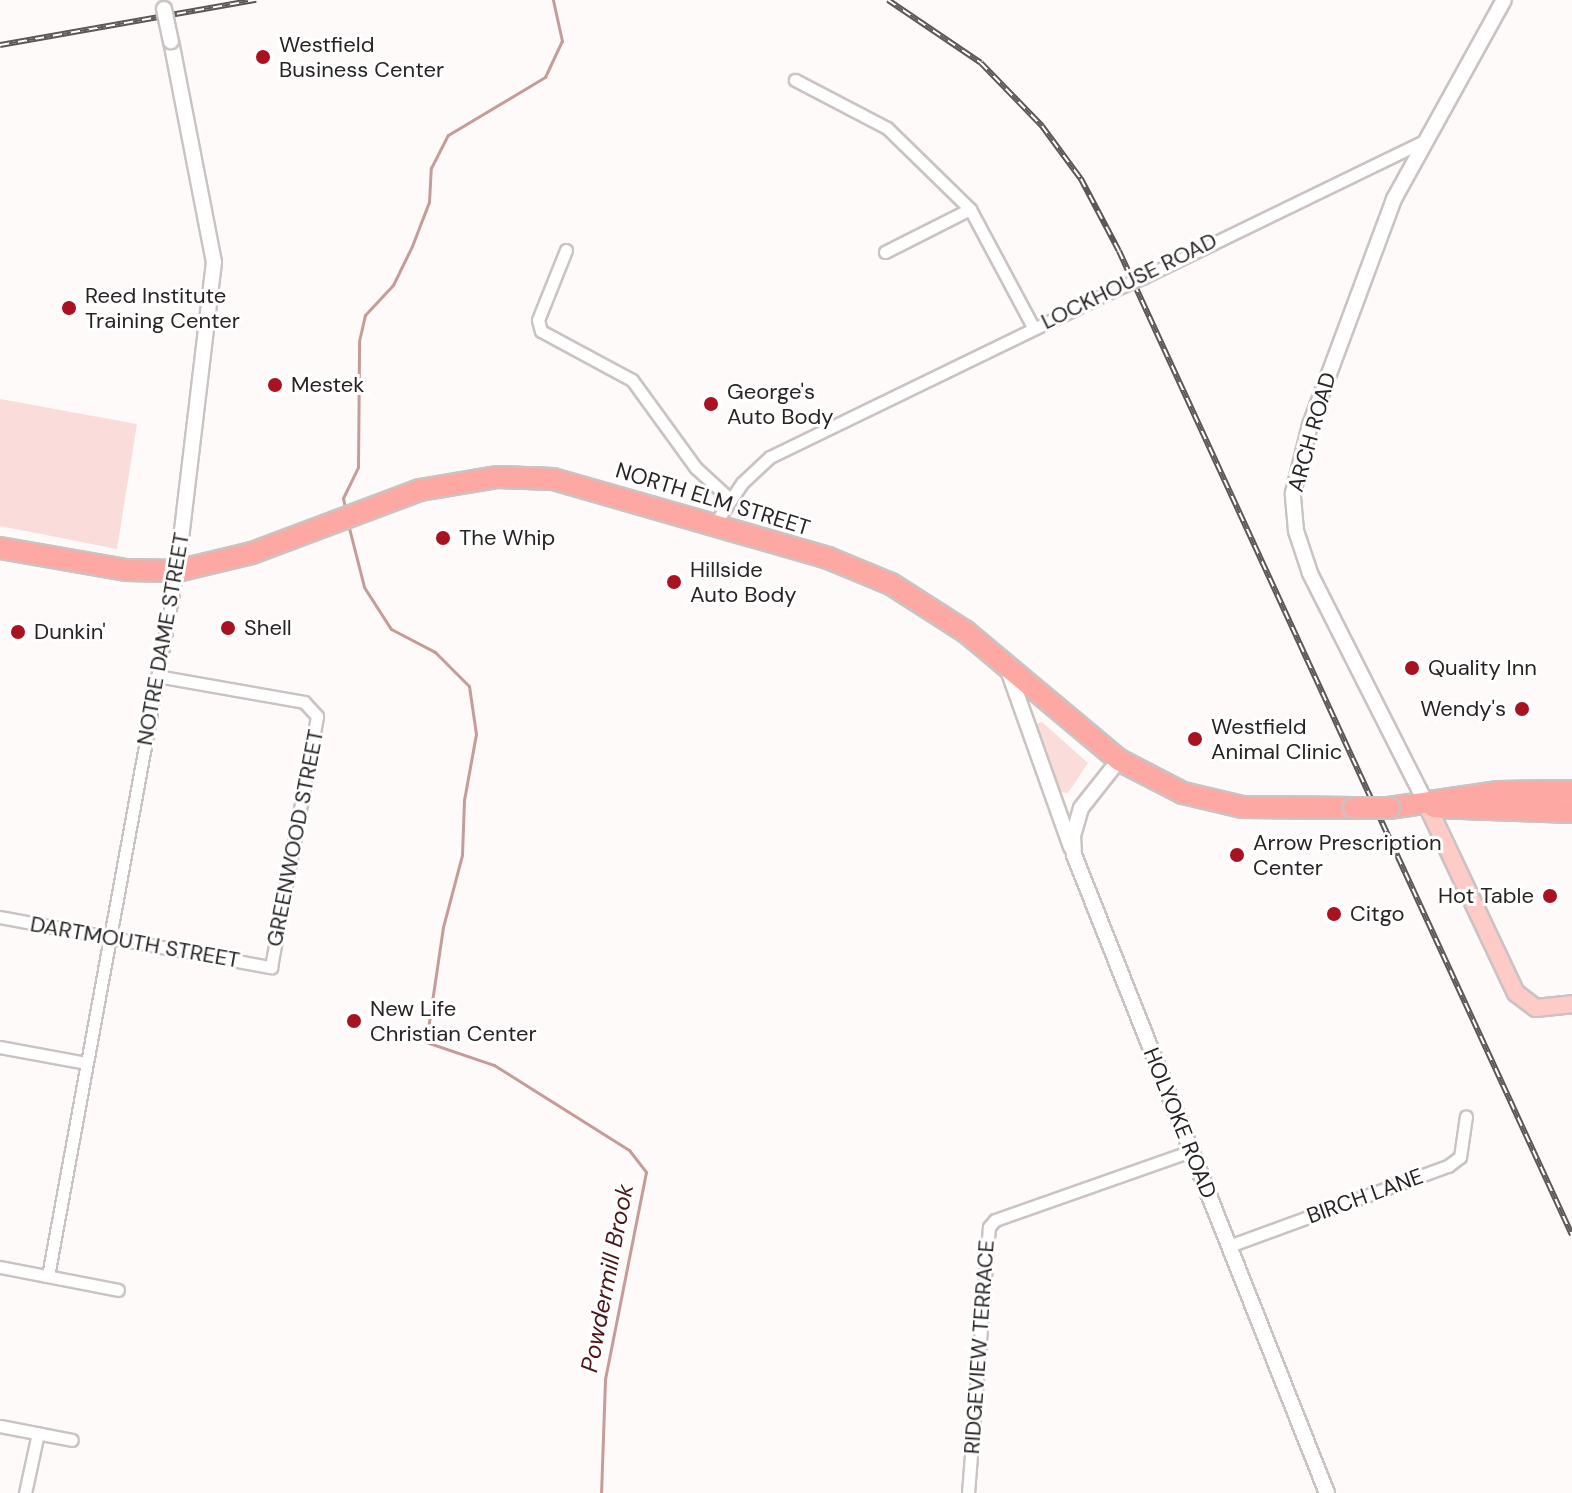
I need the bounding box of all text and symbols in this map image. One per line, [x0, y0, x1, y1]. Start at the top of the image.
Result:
place label: Westfield Business Center [279, 31, 444, 82]
marker: Westfield Business Center [254, 48, 272, 66]
street label: LOCKHOUSE ROAD [1037, 227, 1221, 335]
place label: Reed Institute Training Center [85, 282, 240, 334]
marker: Reed Institute Training Center [60, 299, 78, 317]
street label: ARCH ROAD [1282, 369, 1342, 495]
place label: Mestek [291, 372, 364, 398]
marker: Mestek [266, 376, 284, 394]
place label: George's Auto Body [727, 378, 834, 430]
marker: George's Auto Body [702, 395, 720, 413]
street label: NORTH ELM STREET [613, 457, 813, 541]
place label: The Whip [459, 525, 555, 551]
marker: The Whip [434, 529, 452, 547]
street label: NOTRE DAME STREET [131, 531, 195, 747]
place label: Hillside Auto Body [690, 556, 797, 608]
marker: Hillside Auto Body [665, 573, 683, 591]
place label: Shell [244, 615, 292, 641]
place label: Dunkin' [34, 619, 106, 645]
marker: Shell [219, 619, 237, 637]
marker: Dunkin' [9, 623, 27, 641]
place label: Quality Inn [1428, 655, 1537, 681]
marker: Quality Inn [1403, 659, 1421, 677]
place label: Wendy's [1420, 696, 1506, 722]
marker: Wendy's [1513, 700, 1531, 718]
place label: Westfield Animal Clinic [1211, 713, 1342, 764]
street label: GREENWOOD STREET [261, 727, 329, 949]
marker: Westfield Animal Clinic [1186, 730, 1204, 748]
place label: Arrow Prescription Center [1253, 829, 1442, 880]
marker: Arrow Prescription Center [1228, 846, 1246, 864]
place label: Hot Table [1438, 883, 1534, 909]
marker: Hot Table [1541, 887, 1559, 905]
place label: Citgo [1350, 901, 1405, 927]
marker: Citgo [1325, 905, 1343, 923]
street label: DARTMOUTH STREET [28, 911, 242, 973]
place label: New Life Christian Center [370, 995, 537, 1046]
marker: New Life Christian Center [345, 1012, 363, 1030]
street label: HOLYOKE ROAD [1138, 1044, 1222, 1202]
street label: BIRCH LANE [1303, 1163, 1427, 1229]
water label: Powdermill Brook [575, 1181, 639, 1375]
street label: RIDGEVIEW TERRACE [958, 1239, 1000, 1455]

